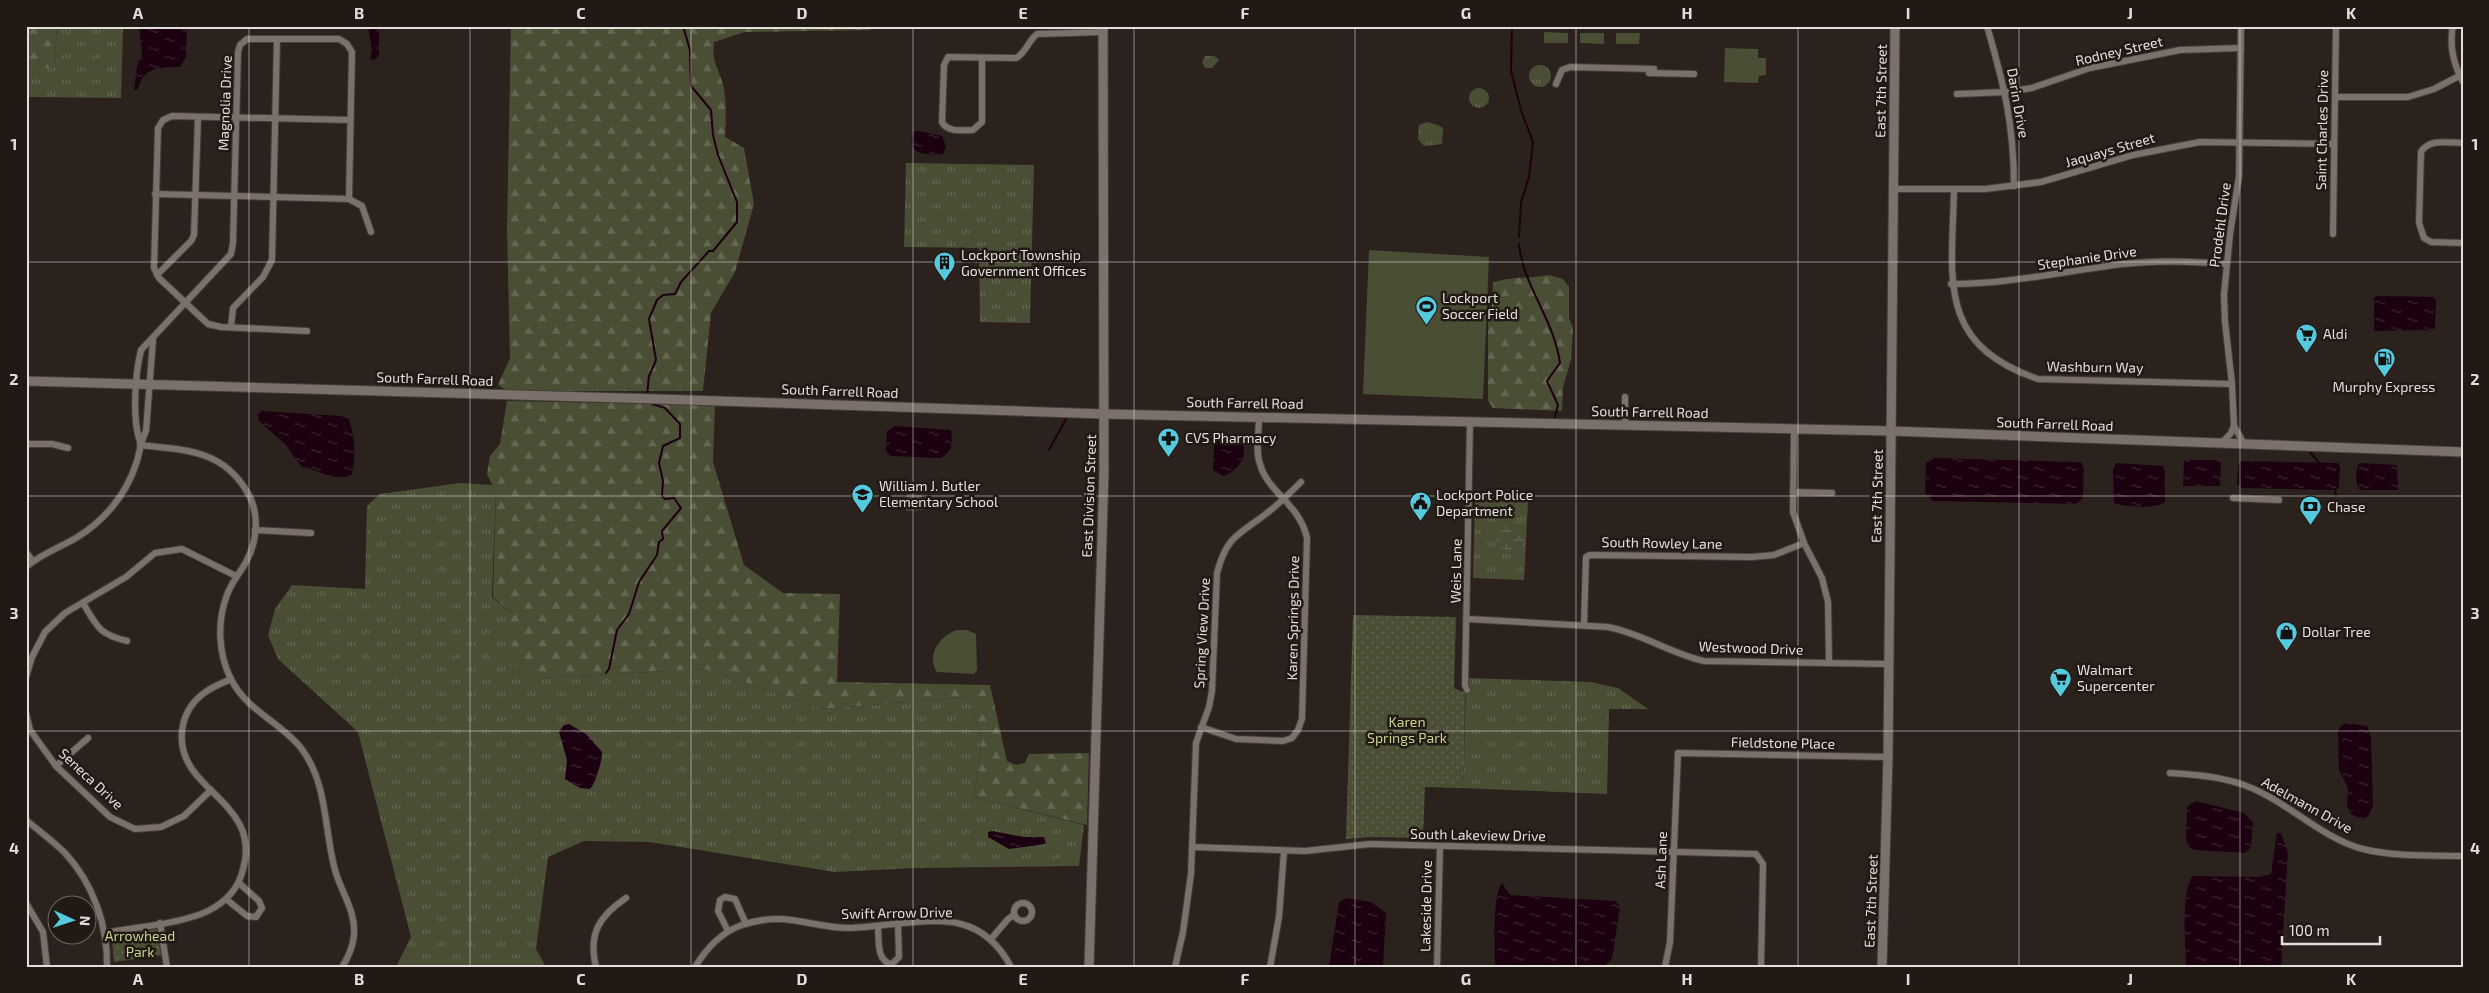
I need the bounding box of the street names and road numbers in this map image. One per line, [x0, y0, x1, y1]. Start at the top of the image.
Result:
street label: Rodney Street [2073, 32, 2164, 69]
street label: East 7th Street [1871, 44, 1890, 138]
street label: Magnolia Drive [214, 55, 235, 151]
street label: Darin Drive [2004, 67, 2033, 139]
street label: Saint Charles Drive [2312, 70, 2331, 190]
street label: Jaquays Street [2063, 129, 2157, 170]
street label: Prodehl Drive [2205, 181, 2234, 268]
street label: Stephanie Drive [2036, 242, 2138, 273]
street label: Washburn Way [2046, 357, 2144, 376]
street label: South Farrell Road [376, 368, 494, 389]
street label: South Farrell Road [781, 380, 899, 401]
street label: South Farrell Road [1186, 393, 1304, 412]
street label: South Farrell Road [1591, 402, 1709, 421]
street label: South Farrell Road [1996, 413, 2114, 434]
street label: East Division Street [1078, 434, 1099, 558]
street label: East 7th Street [1867, 449, 1886, 543]
street label: South Rowley Lane [1601, 533, 1723, 552]
street label: Weis Lane [1446, 538, 1465, 604]
street label: Karen Springs Drive [1283, 556, 1302, 680]
street label: Spring View Drive [1190, 577, 1213, 689]
street label: Westwood Drive [1698, 637, 1804, 658]
street label: Fieldstone Place [1731, 733, 1835, 752]
street label: Seneca Drive [56, 744, 127, 813]
street label: Adelmann Drive [2259, 773, 2356, 836]
street label: South Lakeview Drive [1410, 825, 1546, 844]
street label: Ash Lane [1651, 831, 1670, 889]
street label: East 7th Street [1860, 854, 1881, 948]
street label: Lakeside Drive [1416, 860, 1435, 952]
street label: Swift Arrow Drive [841, 903, 953, 922]

